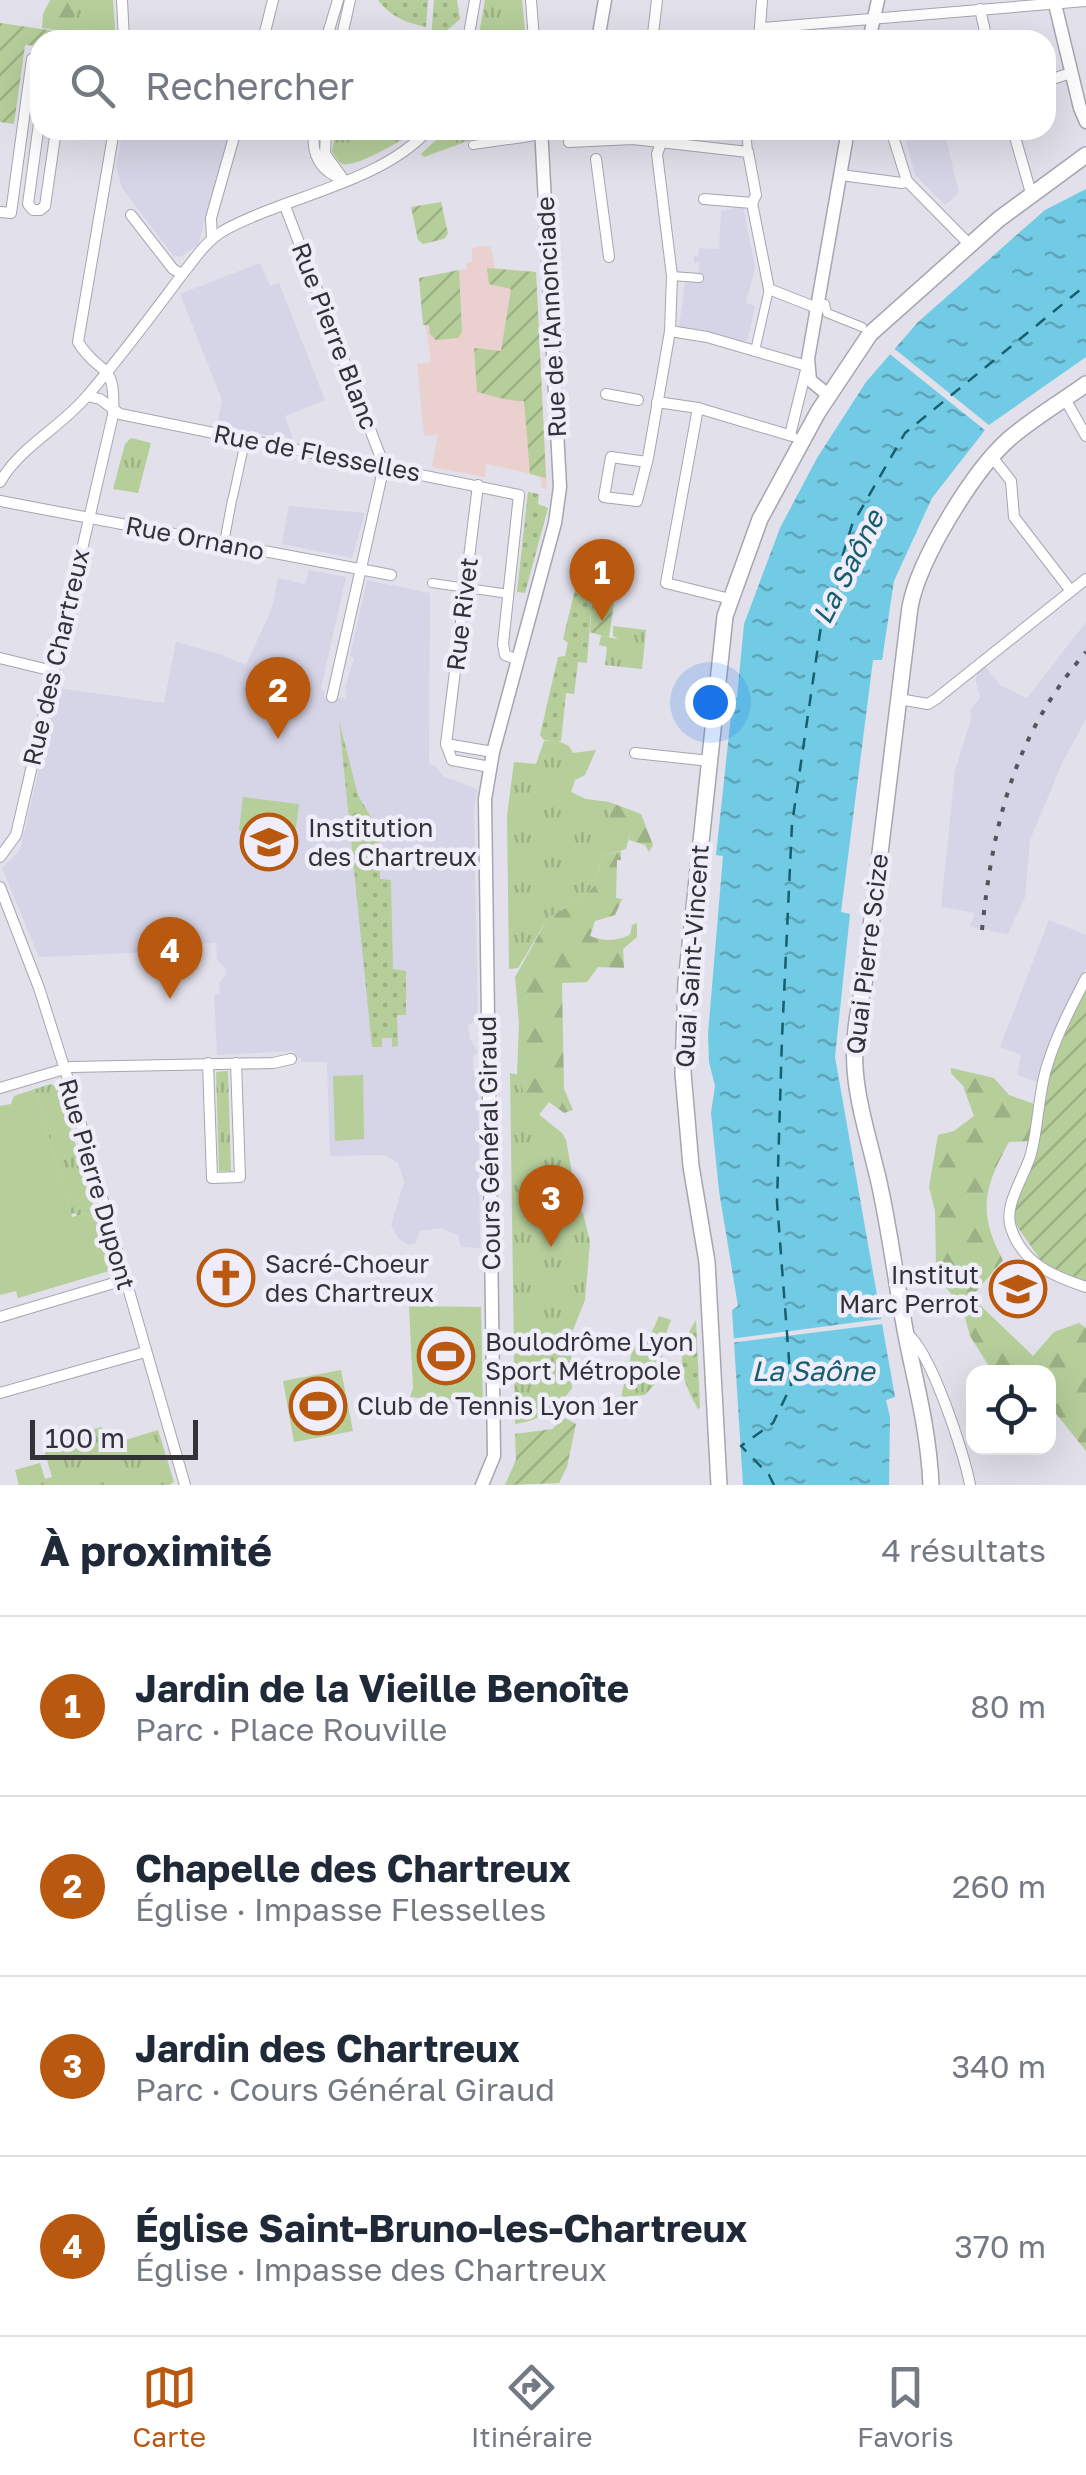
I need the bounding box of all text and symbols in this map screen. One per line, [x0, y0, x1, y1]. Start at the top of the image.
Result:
search box [30, 30, 1056, 140]
icon: search [65, 58, 120, 113]
text: Rechercher [145, 63, 354, 108]
street label: Rue de l'Annonciade [529, 196, 572, 438]
street label: Rue Pierre Blanc [286, 238, 385, 434]
street label: Rue de Flesselles [211, 417, 423, 488]
water label: La Saône [805, 503, 891, 629]
street label: Rue Ornano [123, 509, 267, 566]
pin: 1 [570, 538, 634, 621]
street label: Rue des Chartreux [16, 545, 96, 768]
street label: Rue Rivet [439, 555, 484, 672]
pin: 2 [246, 656, 310, 739]
your location [685, 677, 736, 728]
school or university icon: Institution des Chartreux [239, 812, 299, 872]
place label: Institution des Chartreux [308, 812, 477, 872]
street label: Quai Saint-Vincent [668, 843, 715, 1069]
street label: Quai Pierre Scize [839, 852, 894, 1056]
pin: 4 [138, 916, 202, 999]
street label: Cours Général Giraud [471, 1015, 506, 1271]
street label: Rue Pierre Dupont [53, 1075, 142, 1293]
pin: 3 [518, 1164, 584, 1247]
church icon: Sacré-Choeur des Chartreux [196, 1248, 256, 1308]
place label: Sacré-Choeur des Chartreux [265, 1248, 434, 1308]
place label: Institut Marc Perrot [839, 1259, 979, 1319]
school or university icon: Institut Marc Perrot [988, 1259, 1048, 1319]
sports icon: Boulodrôme Lyon Sport Métropole [416, 1326, 476, 1386]
place label: Boulodrôme Lyon Sport Métropole [485, 1326, 694, 1386]
water label: La Saône [751, 1354, 876, 1387]
map controls [966, 1365, 1056, 1455]
button: locate [966, 1365, 1056, 1455]
sports icon: Club de Tennis Lyon 1er [288, 1376, 348, 1436]
place label: Club de Tennis Lyon 1er [357, 1390, 639, 1421]
scale bar [30, 1415, 198, 1460]
text: 100 m [45, 1421, 125, 1454]
text: À proximité [40, 1525, 272, 1575]
text: 4 résultats [882, 1531, 1046, 1569]
text: Jardin de la Vieille Benoîte [135, 1665, 629, 1710]
text: 1 [64, 1687, 81, 1725]
text: 80 m [970, 1687, 1046, 1725]
text: Parc · Place Rouville [135, 1710, 447, 1748]
text: Chapelle des Chartreux [135, 1845, 571, 1890]
text: 2 [63, 1867, 82, 1905]
text: 260 m [952, 1867, 1046, 1905]
text: Église · Impasse Flesselles [135, 1890, 546, 1928]
text: Jardin des Chartreux [135, 2025, 520, 2070]
text: 3 [63, 2047, 82, 2085]
text: 340 m [952, 2047, 1046, 2085]
text: Parc · Cours Général Giraud [135, 2070, 555, 2108]
text: Église Saint-Bruno-les-Chartreux [135, 2205, 747, 2250]
text: 4 [62, 2227, 83, 2265]
text: 370 m [954, 2227, 1046, 2265]
text: Église · Impasse des Chartreux [135, 2250, 607, 2288]
tab: Carte [132, 2360, 206, 2453]
tab: Itinéraire [471, 2360, 593, 2453]
tab: Favoris [857, 2360, 954, 2453]

